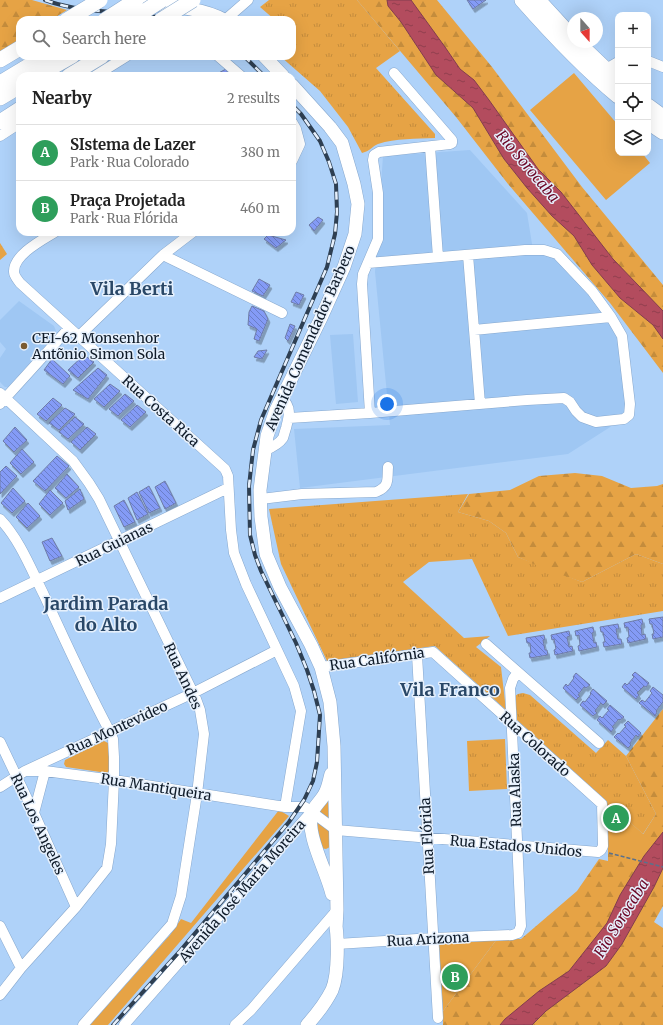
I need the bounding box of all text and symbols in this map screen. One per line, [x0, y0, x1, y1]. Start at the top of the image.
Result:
north arrow [567, 12, 603, 48]
map controls [615, 12, 651, 156]
button: + [615, 12, 651, 48]
search box [16, 16, 296, 60]
icon: search [30, 27, 52, 49]
text: Search here [62, 29, 146, 48]
button: − [615, 48, 651, 84]
button: locate [615, 84, 651, 120]
text: Nearby [32, 87, 92, 109]
text: 2 results [227, 90, 280, 107]
button: layers [615, 120, 651, 156]
water label: Rio Sorocaba [492, 126, 564, 206]
text: SIstema de Lazer [70, 135, 196, 154]
text: A [40, 144, 50, 161]
text: 380 m [241, 144, 280, 161]
text: Park · Rua Colorado [70, 154, 189, 171]
text: Praça Projetada [70, 191, 185, 210]
text: B [40, 200, 50, 217]
text: 460 m [240, 200, 280, 217]
text: Park · Rua Flórida [70, 210, 178, 227]
street label: Avenida Comendador Barbero [261, 243, 359, 434]
district label: Vila Berti [89, 277, 174, 300]
place label: CEI-62 Monsenhor Antõnio Simon Sola [31, 329, 166, 363]
marker: CEI-62 Monsenhor Antõnio Simon Sola [19, 341, 29, 351]
street label: Rua Costa Rica [118, 371, 204, 451]
your location [377, 394, 397, 414]
street label: Rua Guianas [72, 518, 156, 570]
district label: Jardim Parada do Alto [42, 592, 169, 636]
street label: Rua Andes [160, 640, 206, 712]
street label: Rua Califórnia [328, 643, 426, 675]
district label: Vila Franco [399, 678, 500, 701]
street label: Rua Montevideo [64, 697, 170, 759]
street label: Rua Colorado [496, 708, 574, 780]
street label: Rua Alaska [505, 752, 525, 827]
street label: Rua Mantiqueira [99, 769, 213, 805]
street label: Rua Los Angeles [7, 771, 69, 878]
street label: Rua Flórida [416, 797, 438, 875]
pin: A [603, 803, 629, 833]
street label: Avenida José Maria Moreira [174, 815, 309, 967]
street label: Rua Estados Unidos [449, 831, 583, 861]
water label: Rio Sorocaba [589, 875, 653, 961]
street label: Rua Arizona [386, 928, 470, 950]
pin: B [442, 962, 468, 992]

